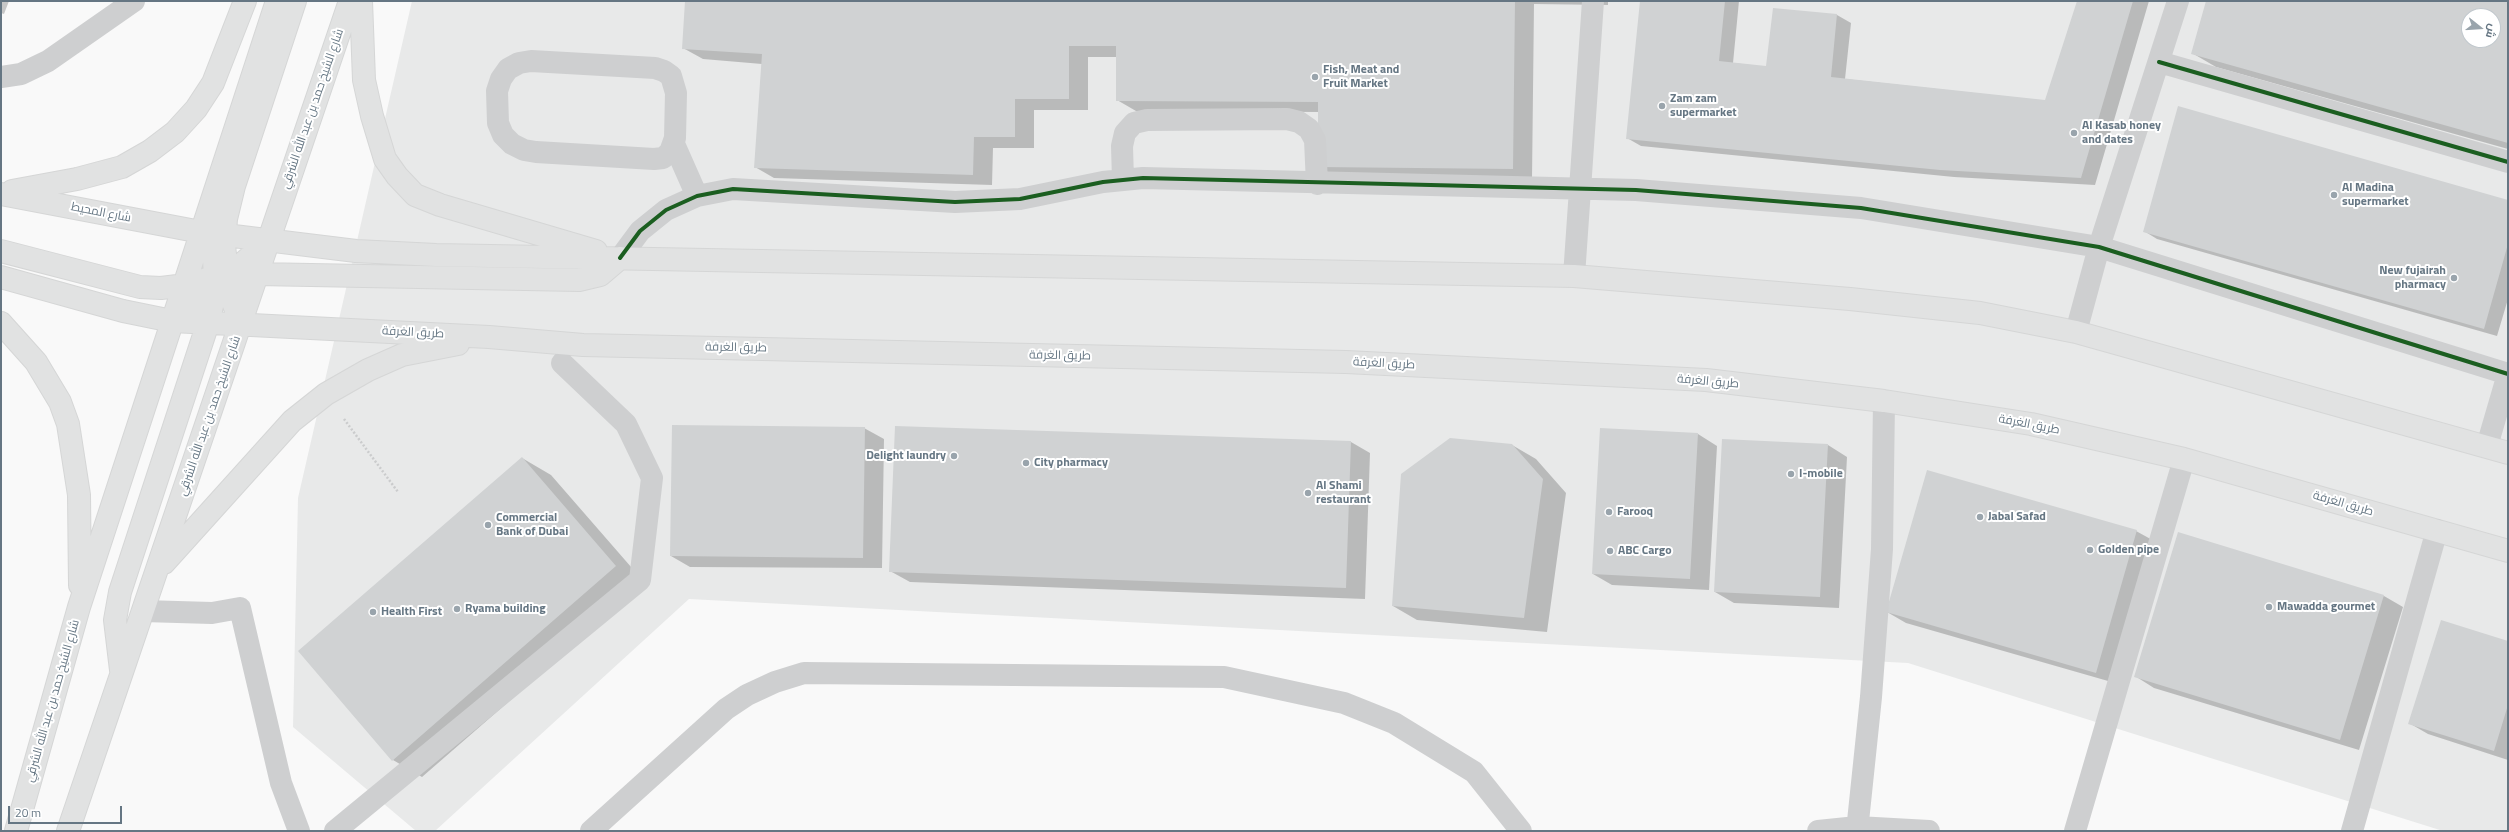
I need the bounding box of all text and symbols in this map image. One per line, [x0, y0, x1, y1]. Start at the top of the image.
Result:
north arrow [2461, 8, 2501, 48]
text: ش [2482, 22, 2501, 40]
street label: شارع الشيخ حمد بن عبد الله الشرقي [279, 27, 347, 191]
place label: Fish, Meat and Fruit Market [1323, 63, 1399, 91]
marker: Fish, Meat and Fruit Market [1310, 72, 1320, 82]
place label: Zam zam supermarket [1670, 92, 1737, 120]
marker: Zam zam supermarket [1657, 101, 1667, 111]
place label: Al Kasab honey and dates [2082, 119, 2161, 147]
marker: Al Kasab honey and dates [2069, 128, 2079, 138]
place label: Al Madina supermarket [2342, 181, 2409, 209]
marker: Al Madina supermarket [2329, 190, 2339, 200]
street label: شارع المحيط [70, 200, 132, 226]
place label: New fujairah pharmacy [2379, 264, 2446, 292]
marker: New fujairah pharmacy [2449, 273, 2459, 283]
street label: طريق الغرفة [382, 324, 444, 342]
street label: شارع الشيخ حمد بن عبد الله الشرقي [176, 334, 244, 498]
street label: طريق الغرفة [705, 340, 767, 356]
street label: طريق الغرفة [1029, 348, 1091, 364]
street label: طريق الغرفة [1353, 355, 1415, 373]
street label: طريق الغرفة [1676, 372, 1740, 392]
street label: طريق الغرفة [1997, 412, 2061, 438]
place label: Delight laundry [866, 449, 946, 463]
marker: Delight laundry [949, 451, 959, 461]
place label: City pharmacy [1034, 456, 1108, 470]
marker: City pharmacy [1021, 458, 1031, 468]
place label: I-mobile [1799, 467, 1843, 481]
marker: I-mobile [1786, 469, 1796, 479]
place label: Al Shami restaurant [1316, 479, 1371, 507]
marker: Al Shami restaurant [1303, 488, 1313, 498]
street label: طريق الغرفة [2311, 489, 2375, 519]
place label: Farooq [1617, 505, 1653, 519]
marker: Farooq [1604, 507, 1614, 517]
place label: Jabal Safad [1988, 510, 2046, 524]
place label: Commercial Bank of Dubai [496, 511, 568, 539]
marker: Jabal Safad [1975, 512, 1985, 522]
marker: Commercial Bank of Dubai [483, 520, 493, 530]
place label: Golden pipe [2098, 543, 2159, 557]
place label: ABC Cargo [1618, 544, 1672, 558]
marker: Golden pipe [2085, 545, 2095, 555]
marker: ABC Cargo [1605, 546, 1615, 556]
place label: Mawadda gourmet [2277, 600, 2375, 614]
place label: Ryama building [465, 602, 546, 616]
marker: Mawadda gourmet [2264, 602, 2274, 612]
marker: Ryama building [452, 604, 462, 614]
place label: Health First [381, 605, 442, 619]
marker: Health First [368, 607, 378, 617]
street label: شارع الشيخ حمد بن عبد الله الشرقي [23, 618, 83, 784]
scale bar [10, 798, 124, 824]
text: 20 m [15, 803, 41, 822]

